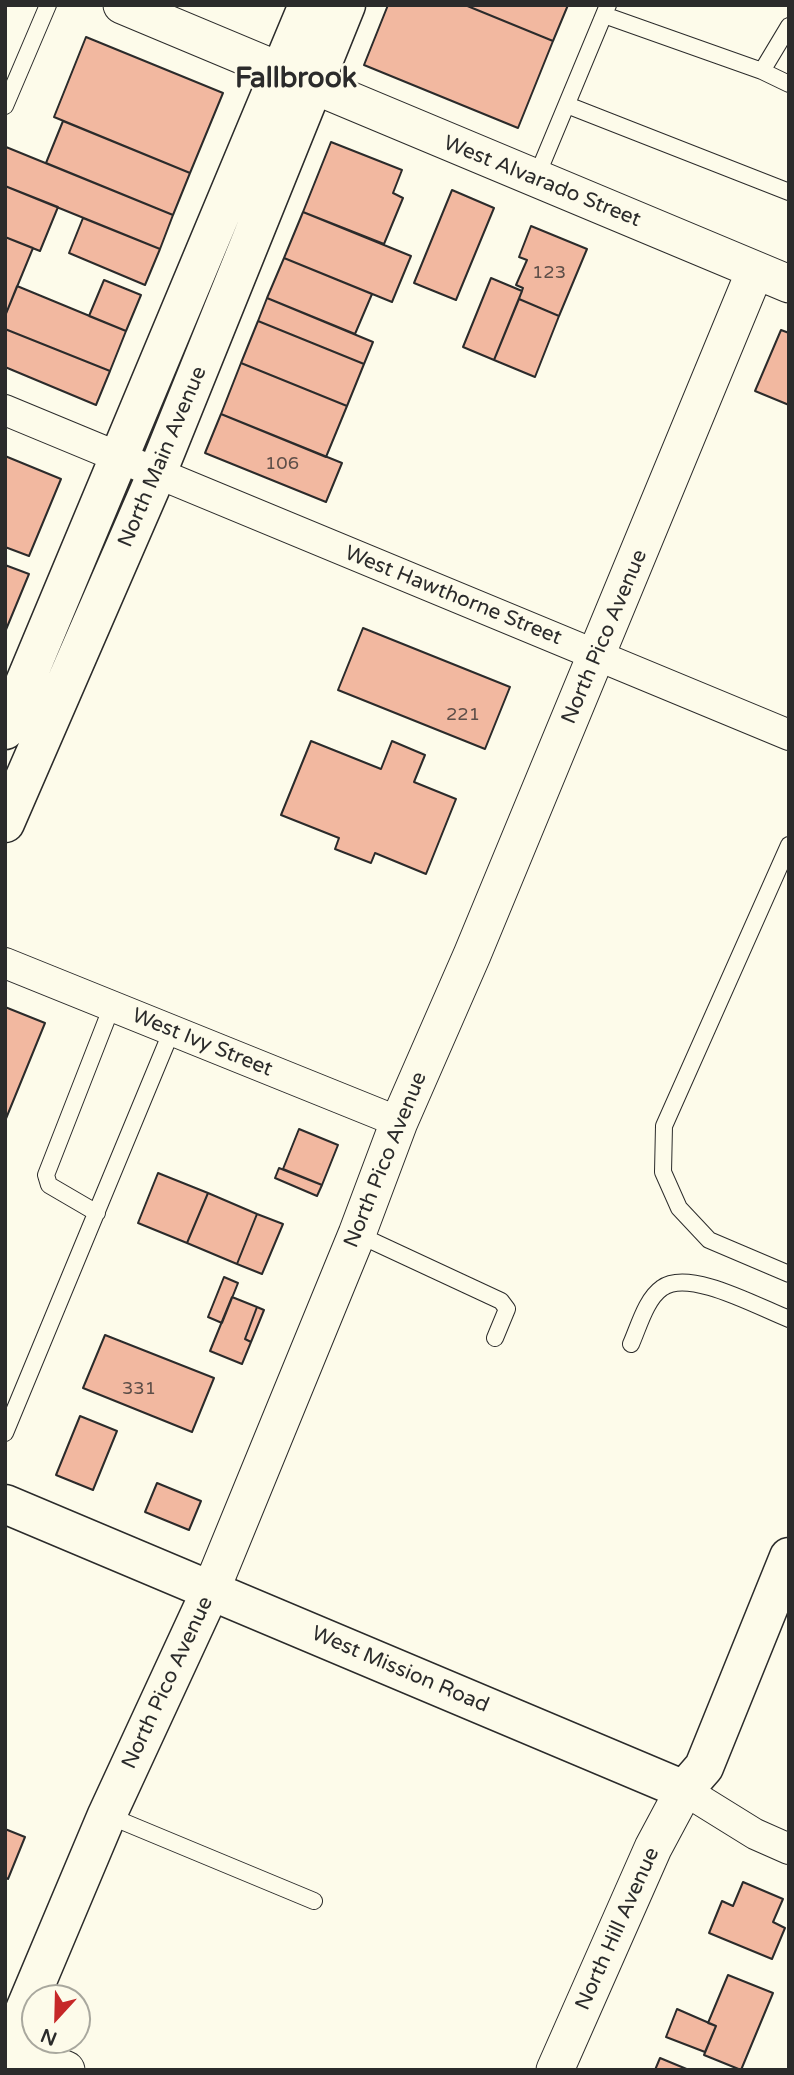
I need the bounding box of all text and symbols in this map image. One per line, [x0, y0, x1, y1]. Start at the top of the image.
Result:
district label: Fallbrook [235, 63, 357, 97]
street label: West Alvarado Street [440, 131, 644, 233]
house number: 123 [532, 262, 566, 284]
street label: North Main Avenue [113, 363, 213, 551]
house number: 106 [265, 453, 299, 475]
street label: West Hawthorne Street [341, 541, 565, 651]
street label: North Pico Avenue [557, 546, 653, 728]
house number: 221 [446, 704, 480, 726]
street label: West Ivy Street [128, 1003, 276, 1083]
street label: North Pico Avenue [339, 1068, 433, 1252]
house number: 331 [122, 1378, 156, 1400]
street label: North Pico Avenue [117, 1593, 219, 1773]
street label: West Mission Road [308, 1621, 492, 1719]
street label: North Hill Avenue [571, 1844, 665, 2014]
north arrow [21, 1984, 91, 2054]
text: N [38, 2024, 60, 2050]

